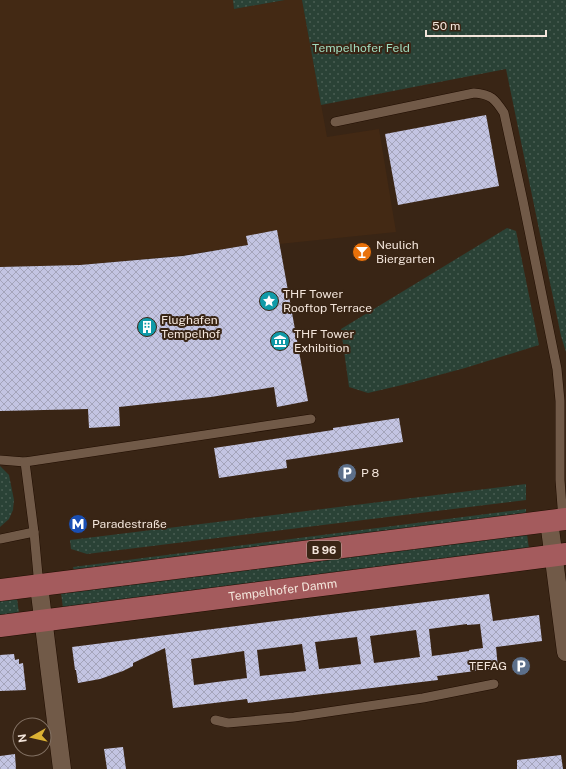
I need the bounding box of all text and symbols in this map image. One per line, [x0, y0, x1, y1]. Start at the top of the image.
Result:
scale bar [426, 12, 546, 38]
text: 50 m [432, 19, 460, 33]
park label: Tempelhofer Feld [312, 41, 410, 55]
place label: Neulich Biergarten [376, 238, 435, 266]
bar icon: Neulich Biergarten [351, 241, 373, 263]
place label: THF Tower Rooftop Terrace [283, 287, 372, 315]
place icon: THF Tower Rooftop Terrace [258, 290, 280, 312]
place label: Flughafen Tempelhof [161, 313, 220, 341]
building icon: Flughafen Tempelhof [136, 316, 158, 338]
place label: THF Tower Exhibition [294, 327, 354, 355]
museum icon: THF Tower Exhibition [269, 330, 291, 352]
parking icon: P 8 [336, 462, 358, 484]
place label: P 8 [361, 466, 380, 480]
metro station icon: Paradestraße [67, 513, 89, 535]
place label: Paradestraße [92, 517, 167, 531]
road number: B 96 [307, 541, 341, 559]
street label: Tempelhofer Damm [228, 576, 338, 604]
parking icon: TEFAG [510, 655, 532, 677]
place label: TEFAG [469, 659, 507, 673]
north arrow [12, 717, 52, 757]
text: N [16, 733, 29, 743]

